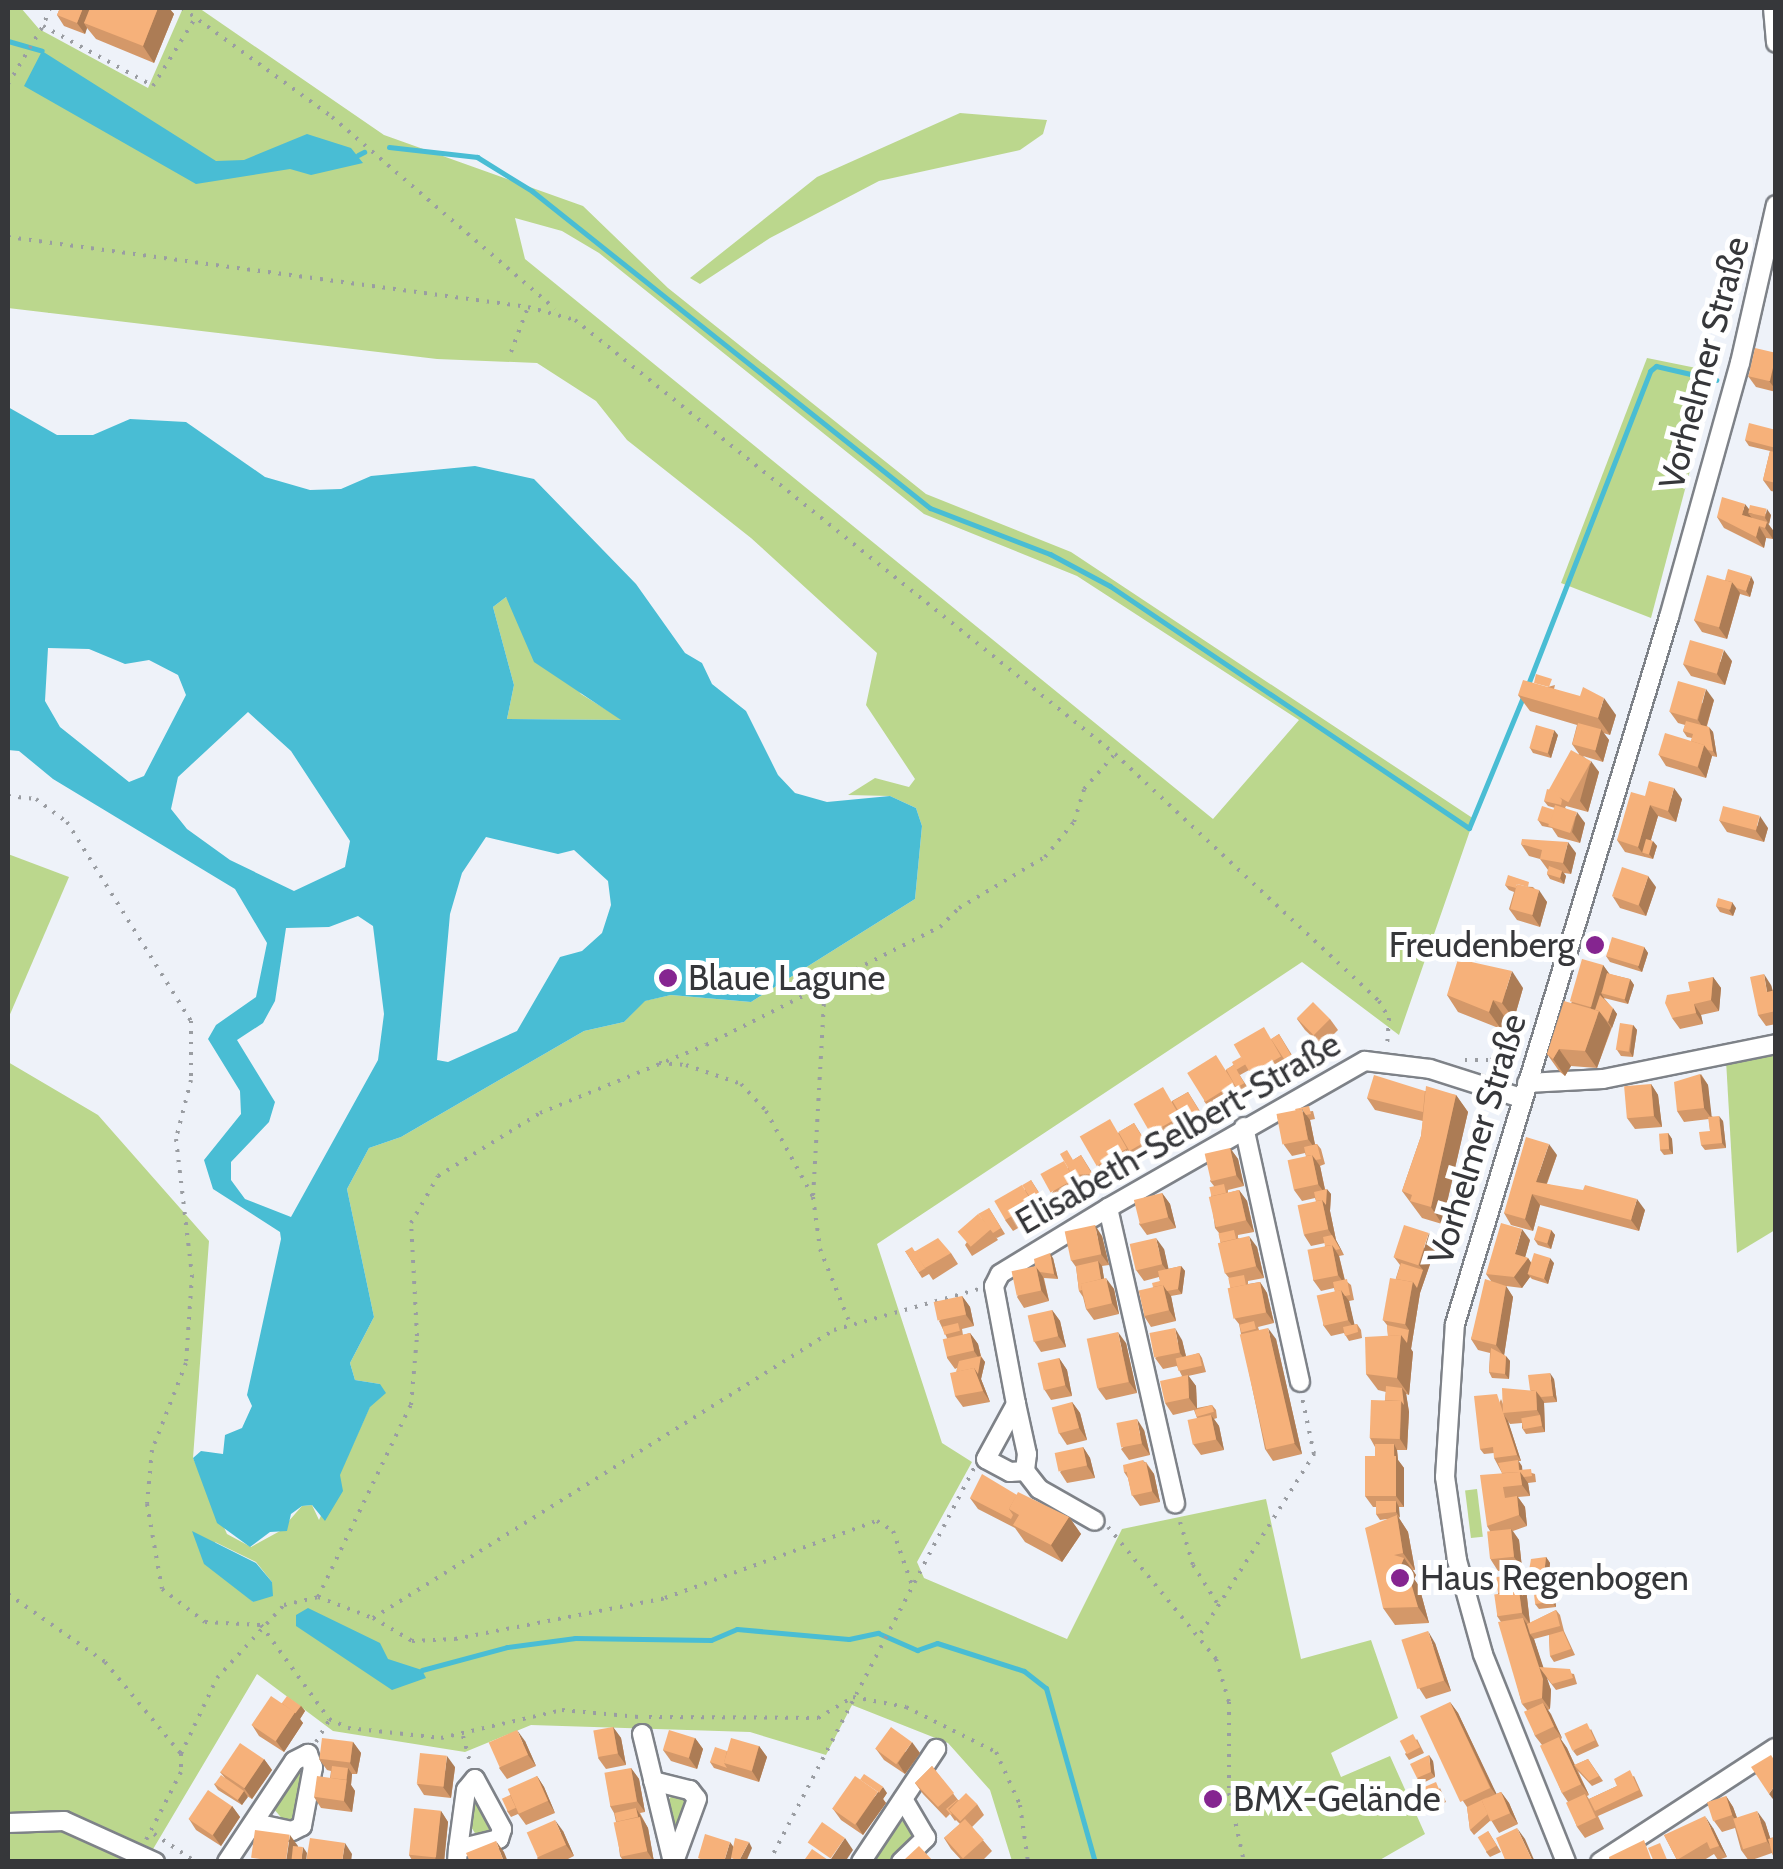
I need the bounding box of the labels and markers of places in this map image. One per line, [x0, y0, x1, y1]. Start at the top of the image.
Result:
place label: Freudenberg [1389, 924, 1575, 966]
marker: Freudenberg [1584, 934, 1606, 956]
place label: Blaue Lagune [688, 957, 885, 999]
marker: Blaue Lagune [657, 967, 679, 989]
place label: Haus Regenbogen [1420, 1557, 1689, 1599]
marker: Haus Regenbogen [1389, 1567, 1411, 1589]
place label: BMX-Gelände [1233, 1778, 1441, 1820]
marker: BMX-Gelände [1202, 1788, 1224, 1810]

